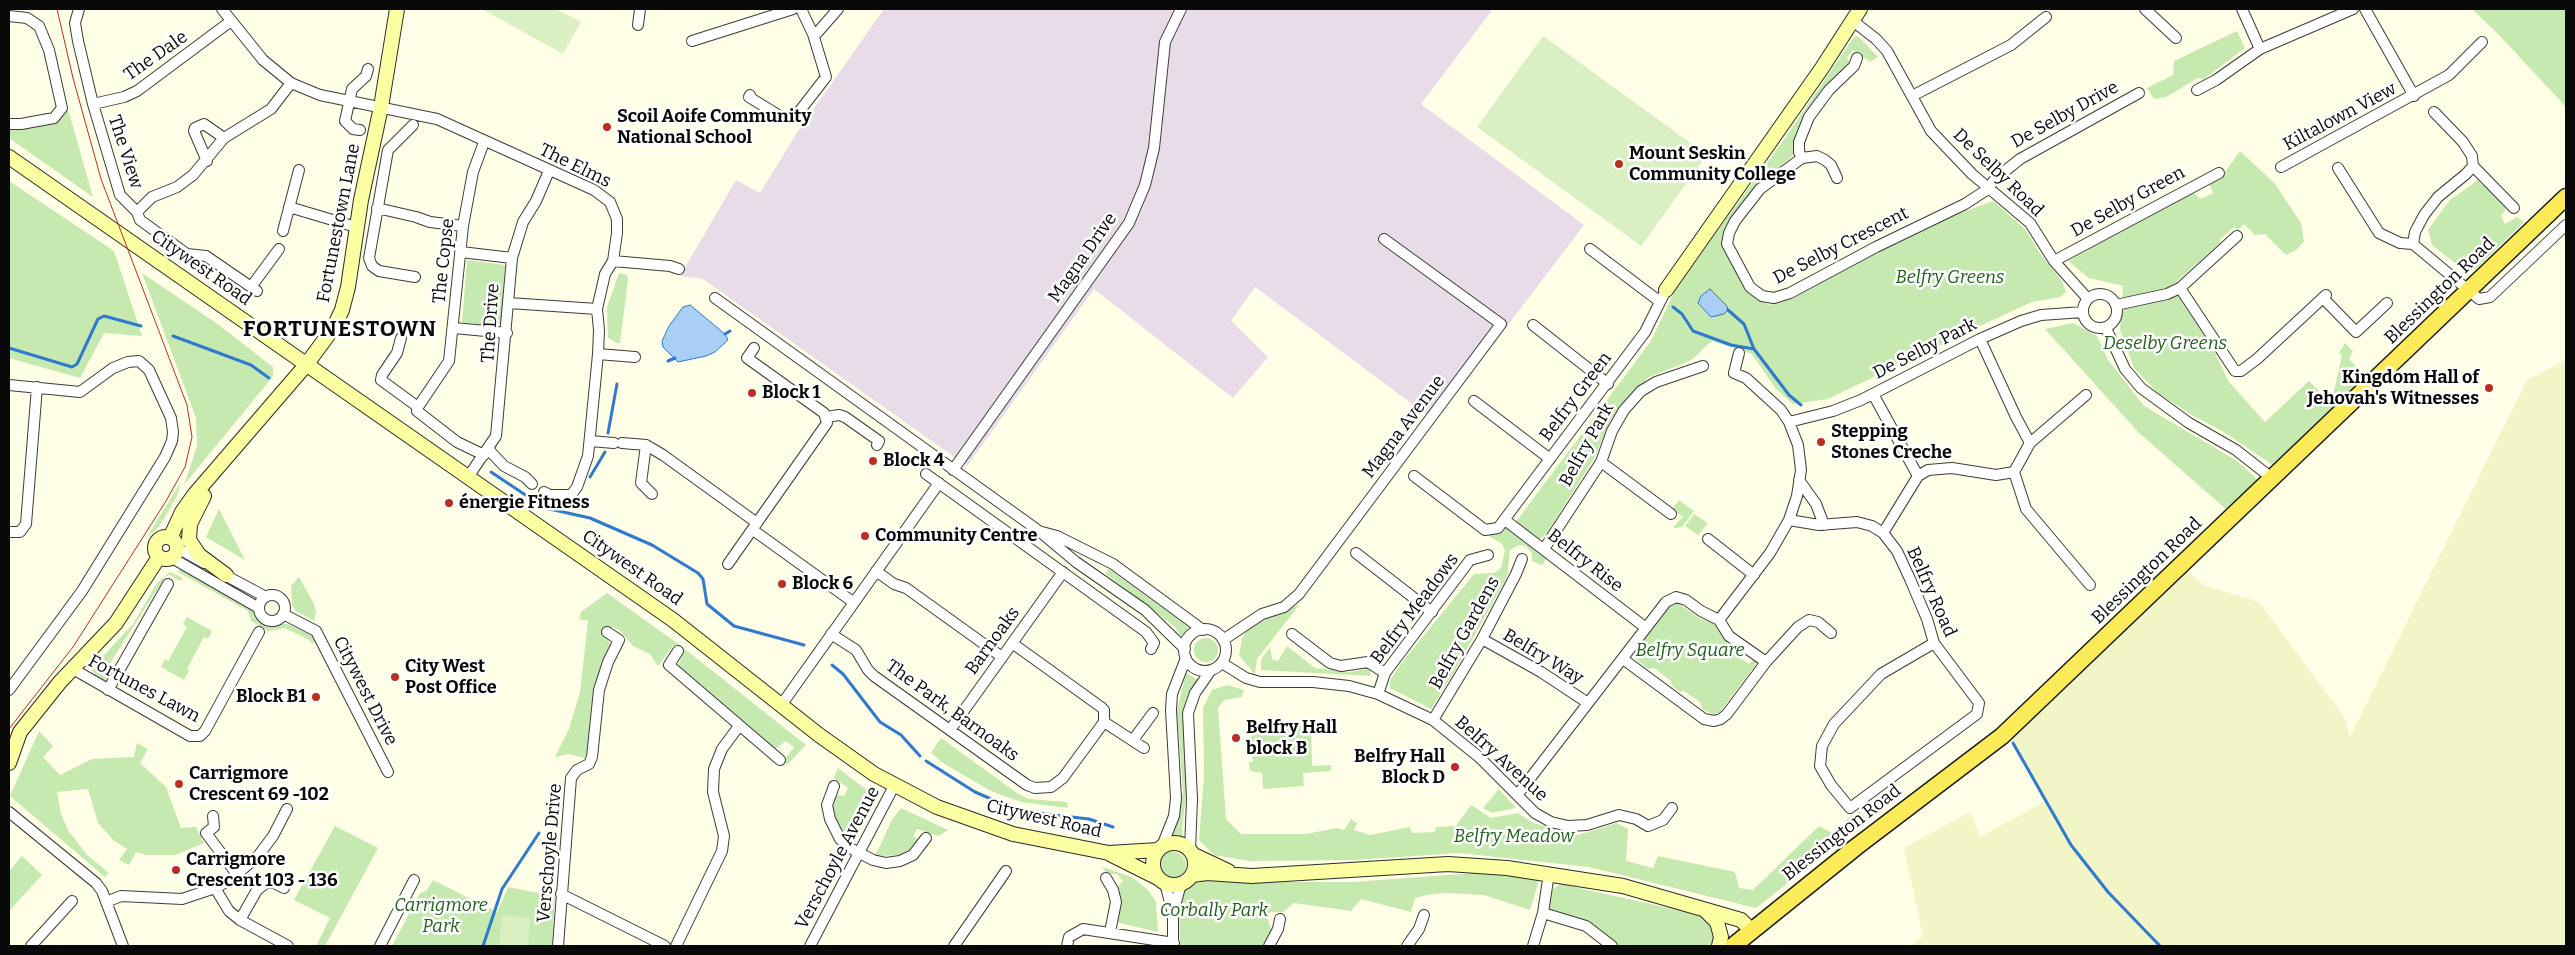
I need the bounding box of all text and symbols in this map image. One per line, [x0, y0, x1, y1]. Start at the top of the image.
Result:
street label: The Dale [120, 26, 192, 86]
street label: De Selby Drive [2008, 77, 2122, 153]
street label: Kiltalown View [2280, 78, 2400, 156]
place label: Scoil Aoife Community National School [617, 106, 811, 148]
street label: The View [103, 113, 147, 191]
marker: Scoil Aoife Community National School [601, 121, 613, 133]
street label: De Selby Road [1948, 124, 2048, 222]
street label: The Elms [536, 139, 614, 193]
street label: Fortunestown Lane [313, 142, 365, 304]
place label: Mount Seskin Community College [1629, 143, 1796, 186]
marker: Mount Seskin Community College [1613, 158, 1625, 170]
street label: De Selby Green [2067, 162, 2189, 242]
street label: De Selby Crescent [1770, 203, 1912, 289]
street label: Magna Drive [1044, 209, 1122, 307]
street label: The Copse [429, 217, 459, 305]
street label: Citywest Road [147, 225, 255, 311]
street label: Blessington Road [2381, 233, 2499, 349]
park label: Belfry Greens [1896, 267, 2004, 289]
street label: The Drive [477, 283, 505, 363]
street label: De Selby Park [1870, 314, 1980, 384]
district label: FORTUNESTOWN [242, 317, 438, 343]
park label: Deselby Greens [2103, 333, 2227, 355]
street label: Belfry Green [1535, 348, 1617, 446]
place label: Kingdom Hall of Jehovah's Witnesses [2307, 367, 2479, 409]
street label: Magna Avenue [1358, 371, 1450, 483]
place label: Block 1 [762, 382, 820, 404]
marker: Kingdom Hall of Jehovah's Witnesses [2483, 382, 2495, 394]
marker: Block 1 [746, 387, 758, 399]
street label: Belfry Park [1555, 399, 1619, 491]
place label: Stepping Stones Creche [1831, 421, 1952, 464]
marker: Stepping Stones Creche [1815, 436, 1827, 448]
place label: Block 4 [883, 450, 945, 472]
marker: Block 4 [867, 455, 879, 467]
place label: énergie Fitness [459, 492, 590, 514]
marker: énergie Fitness [443, 497, 455, 509]
street label: Blessington Road [2088, 513, 2206, 629]
street label: Citywest Road [578, 525, 686, 611]
place label: Community Centre [875, 525, 1037, 547]
street label: Belfry Rise [1543, 525, 1627, 597]
marker: Community Centre [859, 530, 871, 542]
street label: Belfry Road [1901, 543, 1961, 641]
street label: Belfry Meadows [1366, 549, 1464, 669]
place label: Block 6 [792, 573, 853, 595]
street label: Belfry Gardens [1425, 573, 1505, 693]
marker: Block 6 [776, 578, 788, 590]
street label: Barnoaks [961, 603, 1025, 679]
street label: Belfry Way [1499, 625, 1587, 689]
street label: Citywest Drive [328, 633, 402, 749]
park label: Belfry Square [1635, 640, 1745, 662]
street label: Fortunes Lawn [84, 650, 204, 728]
street label: The Park, Barnoaks [881, 655, 1023, 767]
place label: City West Post Office [405, 656, 497, 699]
marker: City West Post Office [389, 671, 401, 683]
place label: Block B1 [236, 686, 306, 708]
marker: Block B1 [310, 691, 322, 703]
street label: Belfry Avenue [1450, 712, 1552, 806]
place label: Belfry Hall block B [1246, 717, 1337, 760]
marker: Belfry Hall block B [1230, 732, 1242, 744]
place label: Belfry Hall Block D [1354, 746, 1445, 789]
marker: Belfry Hall Block D [1449, 761, 1461, 773]
place label: Carrigmore Crescent 69 -102 [189, 763, 329, 806]
marker: Carrigmore Crescent 69 -102 [173, 778, 185, 790]
street label: Blessington Road [1779, 780, 1905, 886]
street label: Verschoyle Drive [533, 782, 567, 924]
street label: Verschoyle Avenue [791, 783, 885, 933]
street label: Citywest Road [984, 795, 1104, 843]
park label: Belfry Meadow [1454, 826, 1574, 848]
place label: Carrigmore Crescent 103 - 136 [186, 849, 338, 892]
marker: Carrigmore Crescent 103 - 136 [170, 864, 182, 876]
park label: Carrigmore Park [394, 895, 488, 938]
park label: Corbally Park [1160, 900, 1268, 922]

